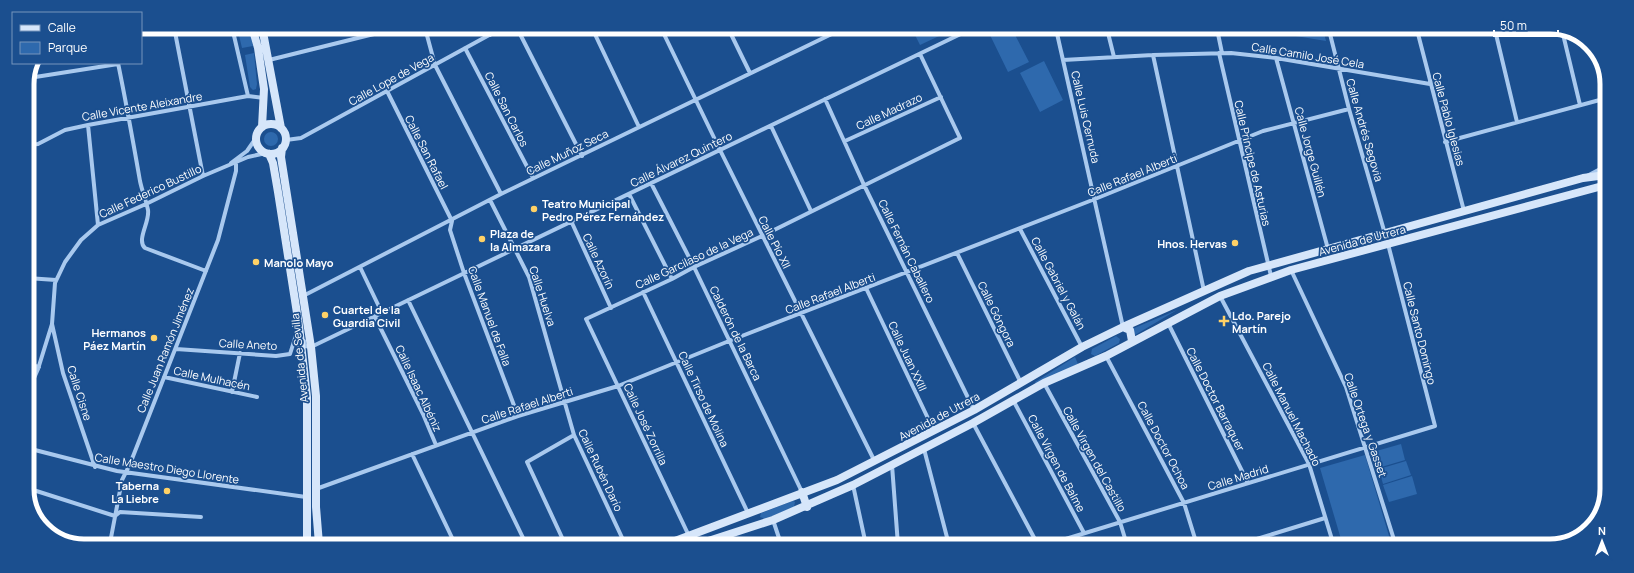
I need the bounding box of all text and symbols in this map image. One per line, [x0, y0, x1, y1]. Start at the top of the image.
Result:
legend [12, 12, 142, 64]
scale bar [1494, 12, 1558, 38]
text: 50 m [1500, 17, 1527, 34]
text: Calle [48, 19, 76, 36]
text: Parque [48, 39, 87, 56]
street label: Calle Camilo José Cela [1251, 39, 1365, 71]
street label: Calle Lope de Vega [346, 49, 436, 109]
street label: Calle San Carlos [482, 69, 532, 149]
street label: Calle Luis Cernuda [1068, 69, 1104, 165]
street label: Calle Pablo Iglesias [1429, 71, 1469, 168]
street label: Calle Andrés Segovia [1343, 77, 1387, 183]
street label: Calle Vicente Aleixandre [81, 88, 204, 124]
street label: Calle Madrazo [853, 89, 925, 133]
street label: Calle Príncipe de Asturias [1231, 99, 1275, 227]
street label: Calle Jorge Guillén [1292, 105, 1330, 199]
street label: Calle San Rafael [402, 112, 452, 192]
street label: Calle Muñoz Seca [523, 126, 611, 178]
street label: Calle Álvarez Quintero [628, 128, 735, 190]
street label: Calle Rafael Alberti [1085, 150, 1179, 200]
street label: Calle Federico Bustillo [96, 160, 204, 221]
place label: Teatro Municipal Pedro Pérez Fernández [542, 196, 664, 224]
street label: Calle Fernán Caballero [875, 197, 939, 306]
marker: Teatro Municipal Pedro Pérez Fernández [529, 204, 539, 214]
street label: Calle Pío XII [755, 213, 795, 271]
street label: Avenida de Utrera [1317, 221, 1407, 259]
street label: Calle Garcilaso de la Vega [633, 224, 755, 292]
place label: Plaza de la Almazara [490, 226, 551, 254]
street label: Calle Azorín [580, 231, 618, 291]
marker: Plaza de la Almazara [477, 234, 487, 244]
street label: Calle Gabriel y Galán [1028, 234, 1090, 332]
place label: Hnos. Hervas [1157, 236, 1227, 251]
marker: Hnos. Hervas [1230, 238, 1240, 248]
place label: Manolo Mayo [264, 255, 334, 270]
marker: Manolo Mayo [251, 257, 261, 267]
street label: Calle Manuel de Falla [465, 264, 515, 368]
street label: Calle Huelva [526, 264, 560, 328]
street label: Calle Rafael Alberti [783, 269, 877, 317]
street label: Calle Góngora [975, 279, 1019, 349]
street label: Calle Santo Domingo [1400, 280, 1440, 386]
street label: Calderón de la Barca [707, 283, 765, 383]
street label: Calle Juan Ramón Jiménez [133, 285, 197, 415]
place label: Cuartel de la Guardia Civil [333, 302, 400, 330]
place label: Ldo. Parejo Martín [1232, 308, 1291, 336]
marker: Cuartel de la Guardia Civil [320, 310, 330, 320]
street label: Avenida de Sevilla [287, 313, 311, 403]
marker: Ldo. Parejo Martín [1219, 316, 1229, 326]
street label: Calle Juan XXIII [885, 319, 931, 393]
place label: Hermanos Páez Martín [83, 325, 146, 353]
marker: Hermanos Páez Martín [149, 333, 159, 343]
street label: Calle Aneto [218, 335, 278, 353]
street label: Calle Isaac Albéniz [392, 342, 446, 434]
street label: Calle Doctor Barraquer [1183, 344, 1249, 454]
street label: Calle Tirso de Molina [675, 349, 733, 449]
street label: Calle Manuel Machado [1259, 360, 1325, 469]
street label: Calle Mulhacén [172, 363, 252, 393]
street label: Calle Cisne [64, 364, 96, 423]
street label: Calle Ortega y Gasset [1341, 371, 1391, 479]
street label: Calle José Zorrilla [620, 381, 672, 467]
street label: Calle Rafael Alberti [479, 383, 575, 427]
street label: Avenida de Utrera [896, 388, 982, 444]
street label: Calle Doctor Ochoa [1134, 398, 1194, 492]
street label: Calle Virgen del Castillo [1060, 404, 1130, 515]
street label: Calle Virgen de Balme [1025, 412, 1089, 515]
street label: Calle Rubén Darío [575, 426, 627, 514]
street label: Calle Maestro Diego Llorente [94, 449, 241, 487]
street label: Calle Madrid [1206, 461, 1270, 493]
place label: Taberna La Liebre [111, 478, 159, 506]
marker: Taberna La Liebre [162, 486, 172, 496]
north arrow [1582, 521, 1622, 561]
text: N [1598, 523, 1606, 538]

